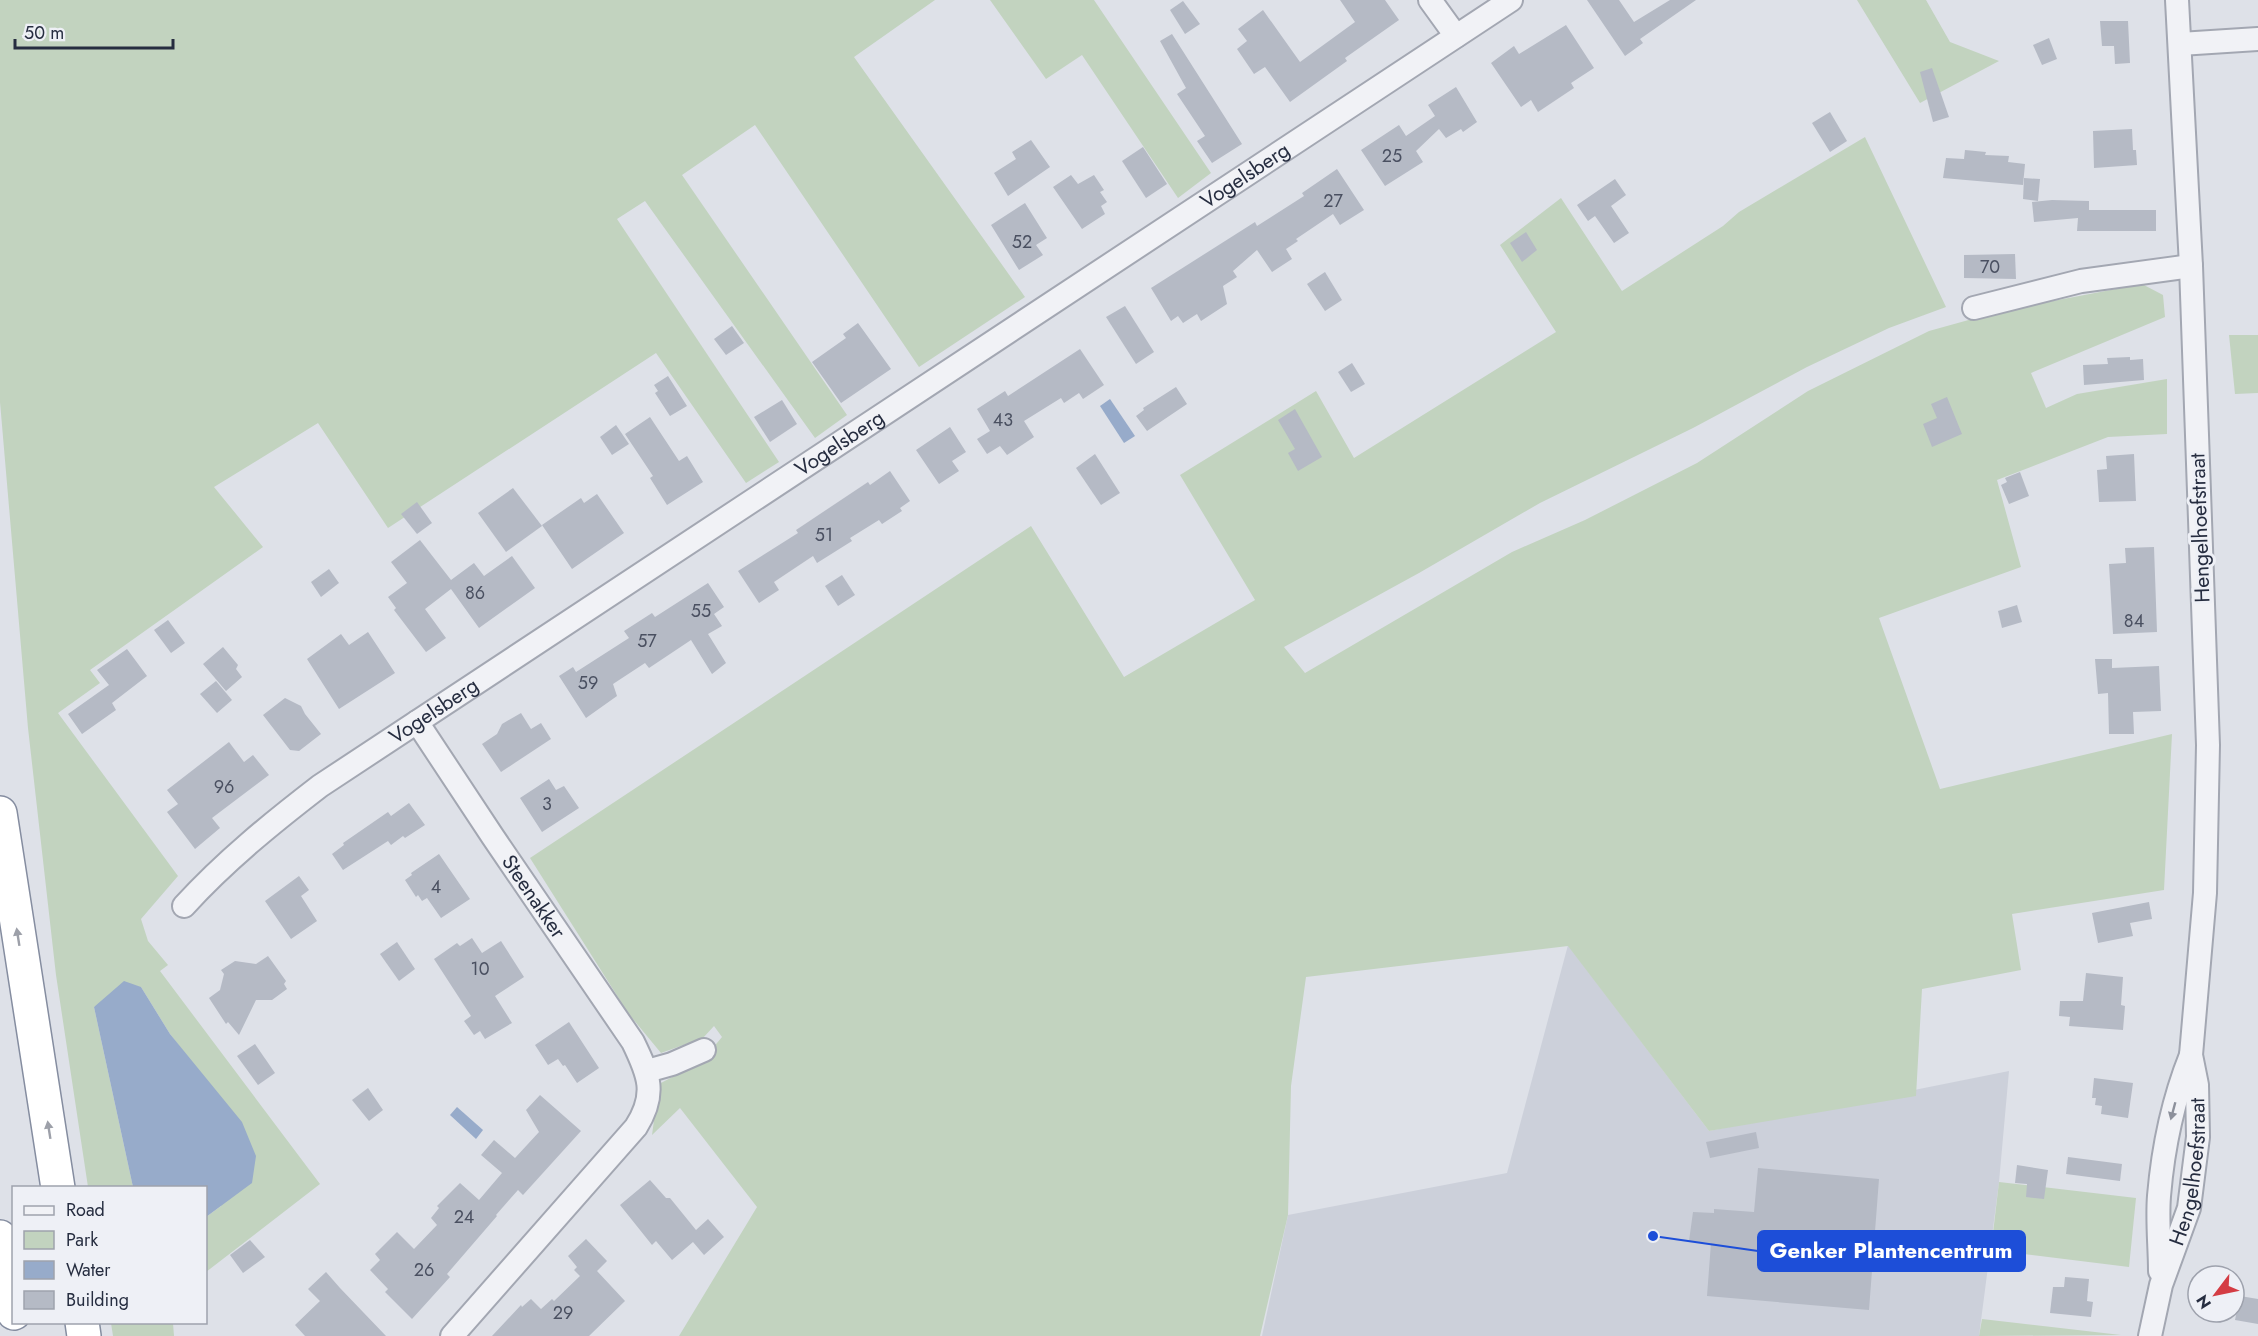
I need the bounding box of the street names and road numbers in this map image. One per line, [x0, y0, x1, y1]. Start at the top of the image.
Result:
street label: Vogelsberg [1194, 135, 1296, 216]
street label: Vogelsberg [789, 403, 890, 484]
street label: Hengelhoefstraat [2182, 453, 2218, 603]
street label: Vogelsberg [383, 670, 484, 751]
street label: Steenakker [494, 849, 573, 945]
street label: Hengelhoefstraat [2162, 1097, 2213, 1250]

